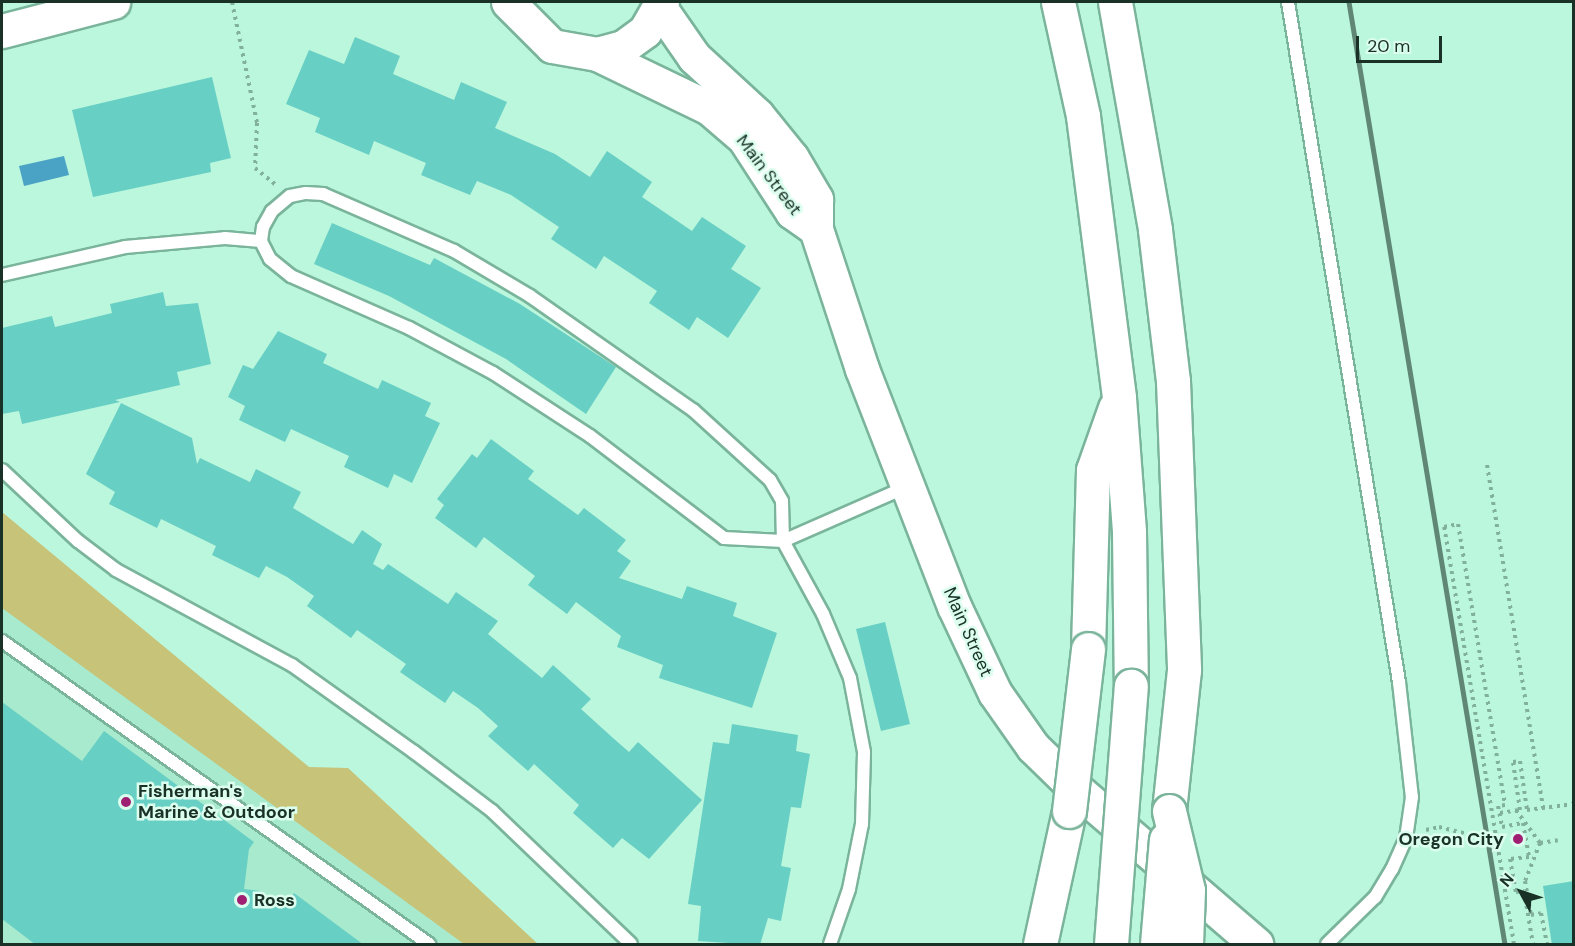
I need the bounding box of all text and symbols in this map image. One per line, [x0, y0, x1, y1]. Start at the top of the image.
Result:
scale bar [1359, 24, 1444, 62]
text: 20 m [1367, 34, 1410, 58]
street label: Main Street [732, 130, 806, 220]
street label: Main Street [939, 584, 997, 680]
place label: Fisherman's Marine & Outdoor [138, 781, 295, 824]
marker: Fisherman's Marine & Outdoor [119, 795, 133, 809]
place label: Oregon City [1398, 828, 1504, 850]
marker: Oregon City [1509, 830, 1527, 848]
north arrow [1491, 862, 1551, 922]
text: N [1495, 869, 1519, 891]
place label: Ross [254, 889, 295, 911]
marker: Ross [235, 893, 249, 907]

